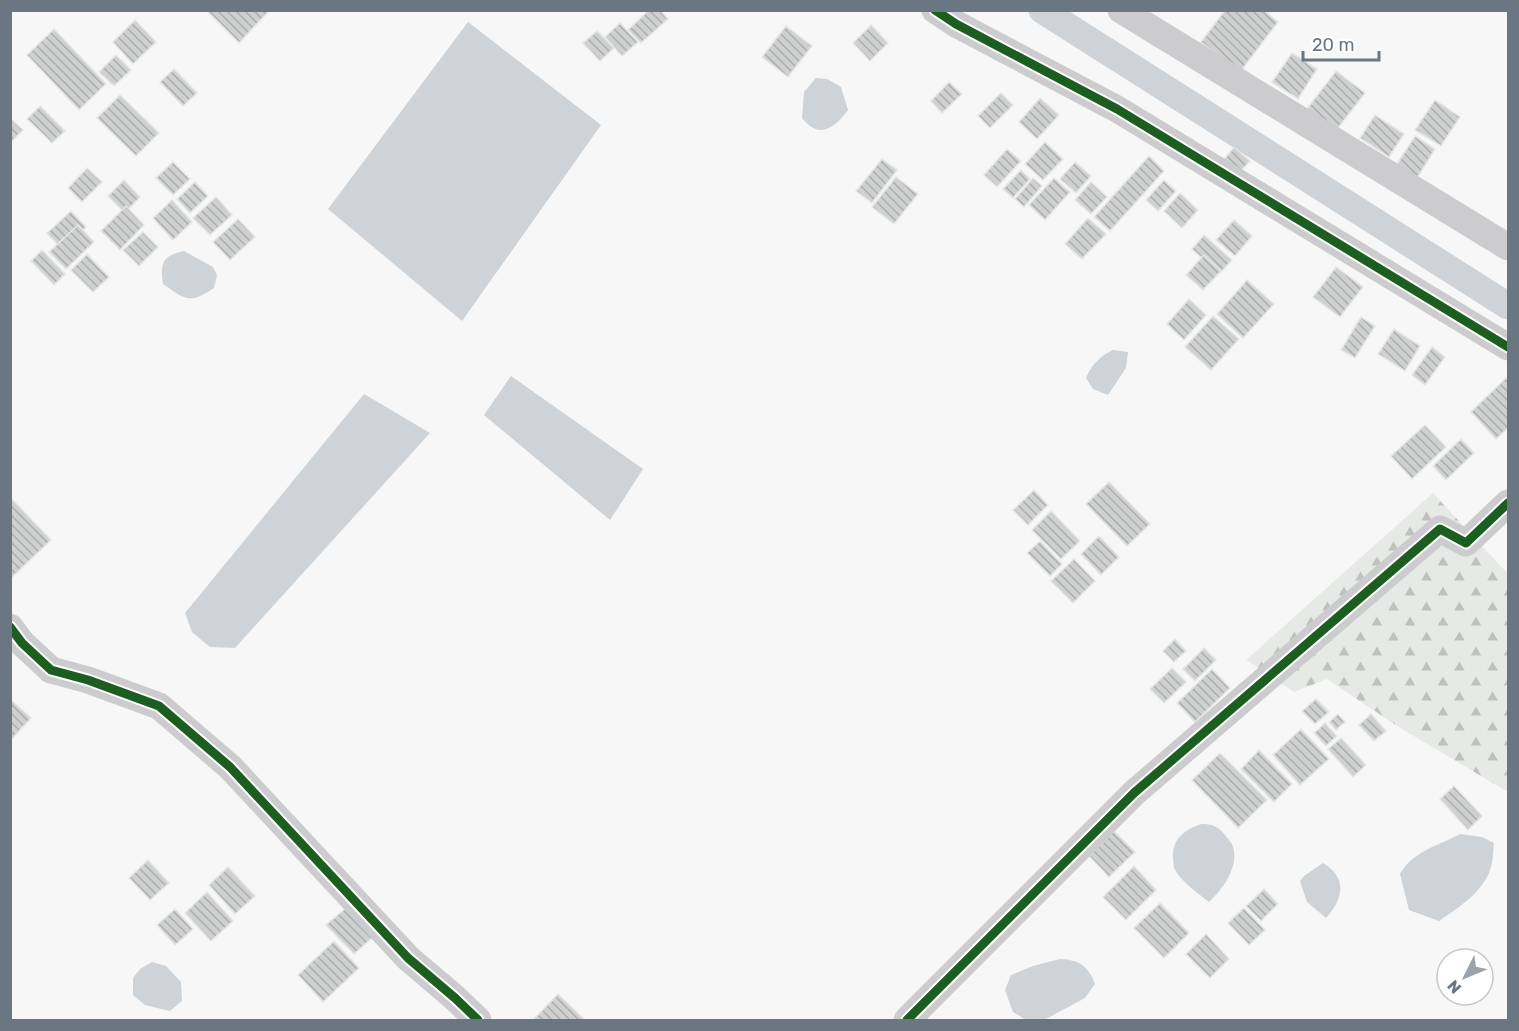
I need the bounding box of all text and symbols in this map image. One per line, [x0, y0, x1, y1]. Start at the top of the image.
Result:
scale bar [1303, 24, 1380, 62]
text: 20 m [1312, 34, 1354, 56]
north arrow [1435, 947, 1495, 1007]
text: N [1444, 976, 1465, 998]

